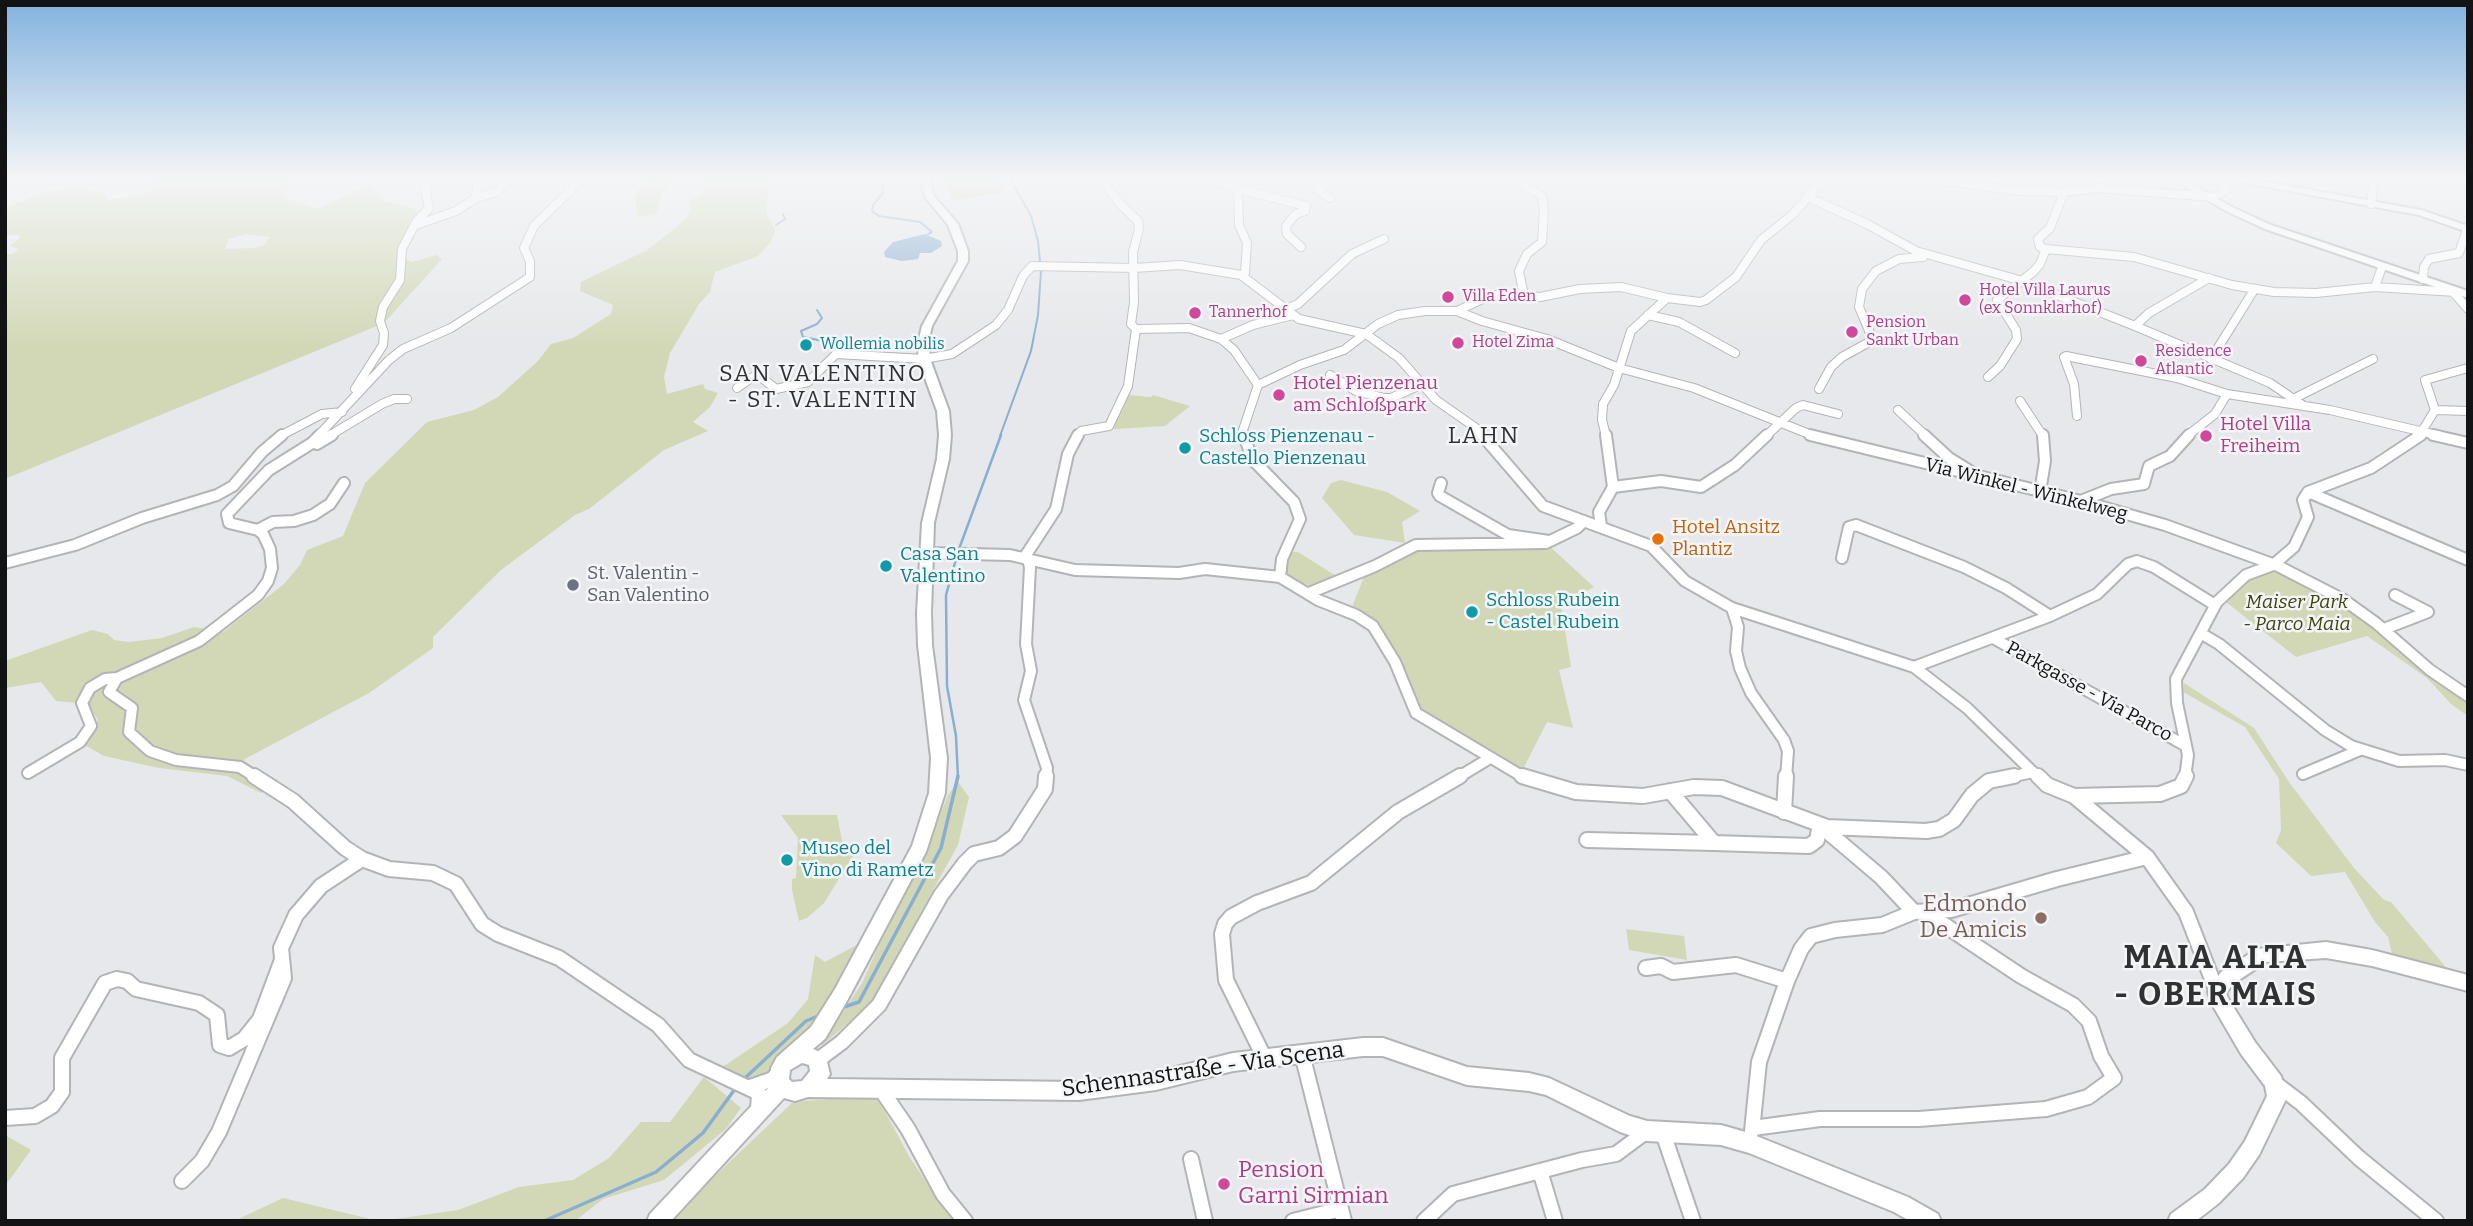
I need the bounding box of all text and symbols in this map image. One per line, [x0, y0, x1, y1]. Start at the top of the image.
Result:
place label: Hotel Villa Laurus (ex Sonnklarhof) [1979, 281, 2111, 319]
place label: Villa Eden [1462, 287, 1536, 307]
marker: Villa Eden [1440, 289, 1456, 305]
marker: Hotel Villa Laurus (ex Sonnklarhof) [1957, 292, 1973, 308]
place label: Tannerhof [1209, 303, 1287, 323]
marker: Tannerhof [1187, 305, 1203, 321]
place label: Pension Sankt Urban [1866, 313, 1959, 351]
marker: Pension Sankt Urban [1844, 324, 1860, 340]
place label: Hotel Zima [1472, 333, 1554, 353]
place label: Wollemia nobilis [820, 335, 945, 355]
marker: Hotel Zima [1450, 335, 1466, 351]
marker: Wollemia nobilis [798, 337, 814, 353]
place label: Residence Atlantic [2155, 342, 2231, 380]
marker: Residence Atlantic [2133, 353, 2149, 369]
district label: SAN VALENTINO - ST. VALENTIN [721, 361, 925, 415]
place label: Hotel Pienzenau am Schloßpark [1293, 373, 1438, 417]
marker: Hotel Pienzenau am Schloßpark [1271, 387, 1287, 403]
place label: Hotel Villa Freiheim [2220, 414, 2311, 458]
district label: LAHN [1448, 423, 1520, 451]
place label: Schloss Pienzenau - Castello Pienzenau [1199, 426, 1375, 470]
marker: Hotel Villa Freiheim [2198, 428, 2214, 444]
marker: Schloss Pienzenau - Castello Pienzenau [1177, 440, 1193, 456]
street label: Via Winkel - Winkelweg [1922, 454, 2130, 526]
place label: Hotel Ansitz Plantiz [1672, 517, 1780, 561]
marker: Hotel Ansitz Plantiz [1650, 531, 1666, 547]
place label: Casa San Valentino [900, 544, 985, 588]
marker: Casa San Valentino [878, 558, 894, 574]
place label: St. Valentin - San Valentino [587, 563, 710, 607]
marker: St. Valentin - San Valentino [565, 577, 581, 593]
place label: Schloss Rubein - Castel Rubein [1486, 590, 1620, 634]
park label: Maiser Park - Parco Maia [2243, 592, 2351, 636]
marker: Schloss Rubein - Castel Rubein [1464, 604, 1480, 620]
street label: Parkgasse - Via Parco [2002, 637, 2176, 747]
place label: Museo del Vino di Rametz [801, 838, 934, 882]
marker: Museo del Vino di Rametz [779, 852, 795, 868]
place label: Edmondo De Amicis [1919, 891, 2027, 945]
marker: Edmondo De Amicis [2033, 910, 2049, 926]
district label: MAIA ALTA - OBERMAIS [2115, 940, 2317, 1015]
street label: Schennastraße - Via Scena [1060, 1036, 1346, 1104]
place label: Pension Garni Sirmian [1238, 1157, 1389, 1211]
marker: Pension Garni Sirmian [1216, 1176, 1232, 1192]

